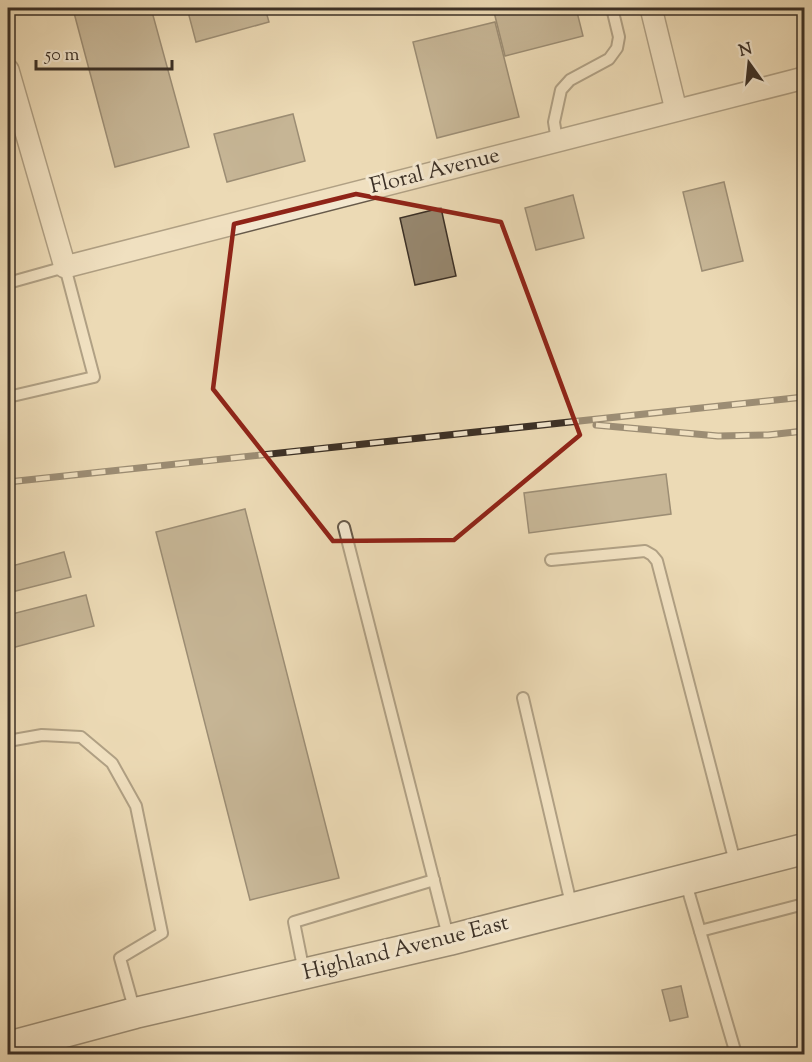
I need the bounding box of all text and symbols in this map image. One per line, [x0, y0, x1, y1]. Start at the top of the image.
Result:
scale bar [36, 33, 172, 71]
north arrow [719, 33, 779, 93]
text: N [737, 38, 755, 64]
text: 50 m [44, 43, 80, 69]
street label: Floral Avenue [367, 140, 503, 204]
street label: Highland Avenue East [300, 908, 513, 990]

